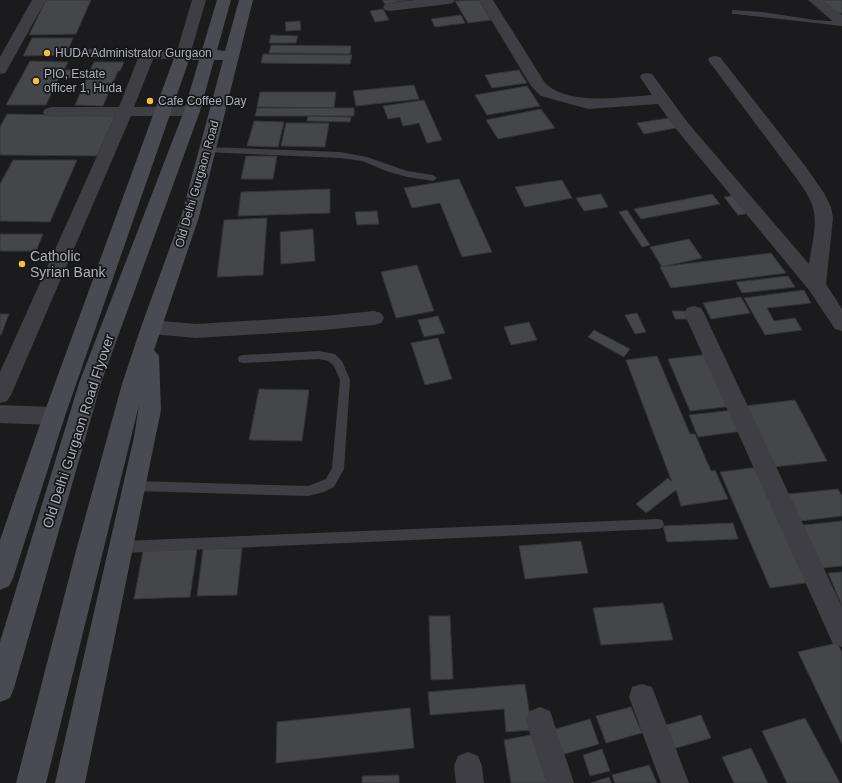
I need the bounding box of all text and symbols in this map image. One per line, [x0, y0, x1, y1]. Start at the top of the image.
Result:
place label: HUDA Administrator Gurgaon [55, 46, 212, 60]
marker: HUDA Administrator Gurgaon [42, 48, 52, 58]
place label: PIO, Estate officer 1, Huda [44, 67, 122, 95]
marker: PIO, Estate officer 1, Huda [31, 76, 41, 86]
place label: Cafe Coffee Day [158, 94, 247, 108]
marker: Cafe Coffee Day [145, 96, 155, 106]
street label: Old Delhi Gurgaon Road [172, 119, 222, 249]
place label: Catholic Syrian Bank [30, 248, 106, 280]
marker: Catholic Syrian Bank [17, 259, 27, 269]
street label: Old Delhi Gurgaon Road Flyover [39, 332, 117, 530]

